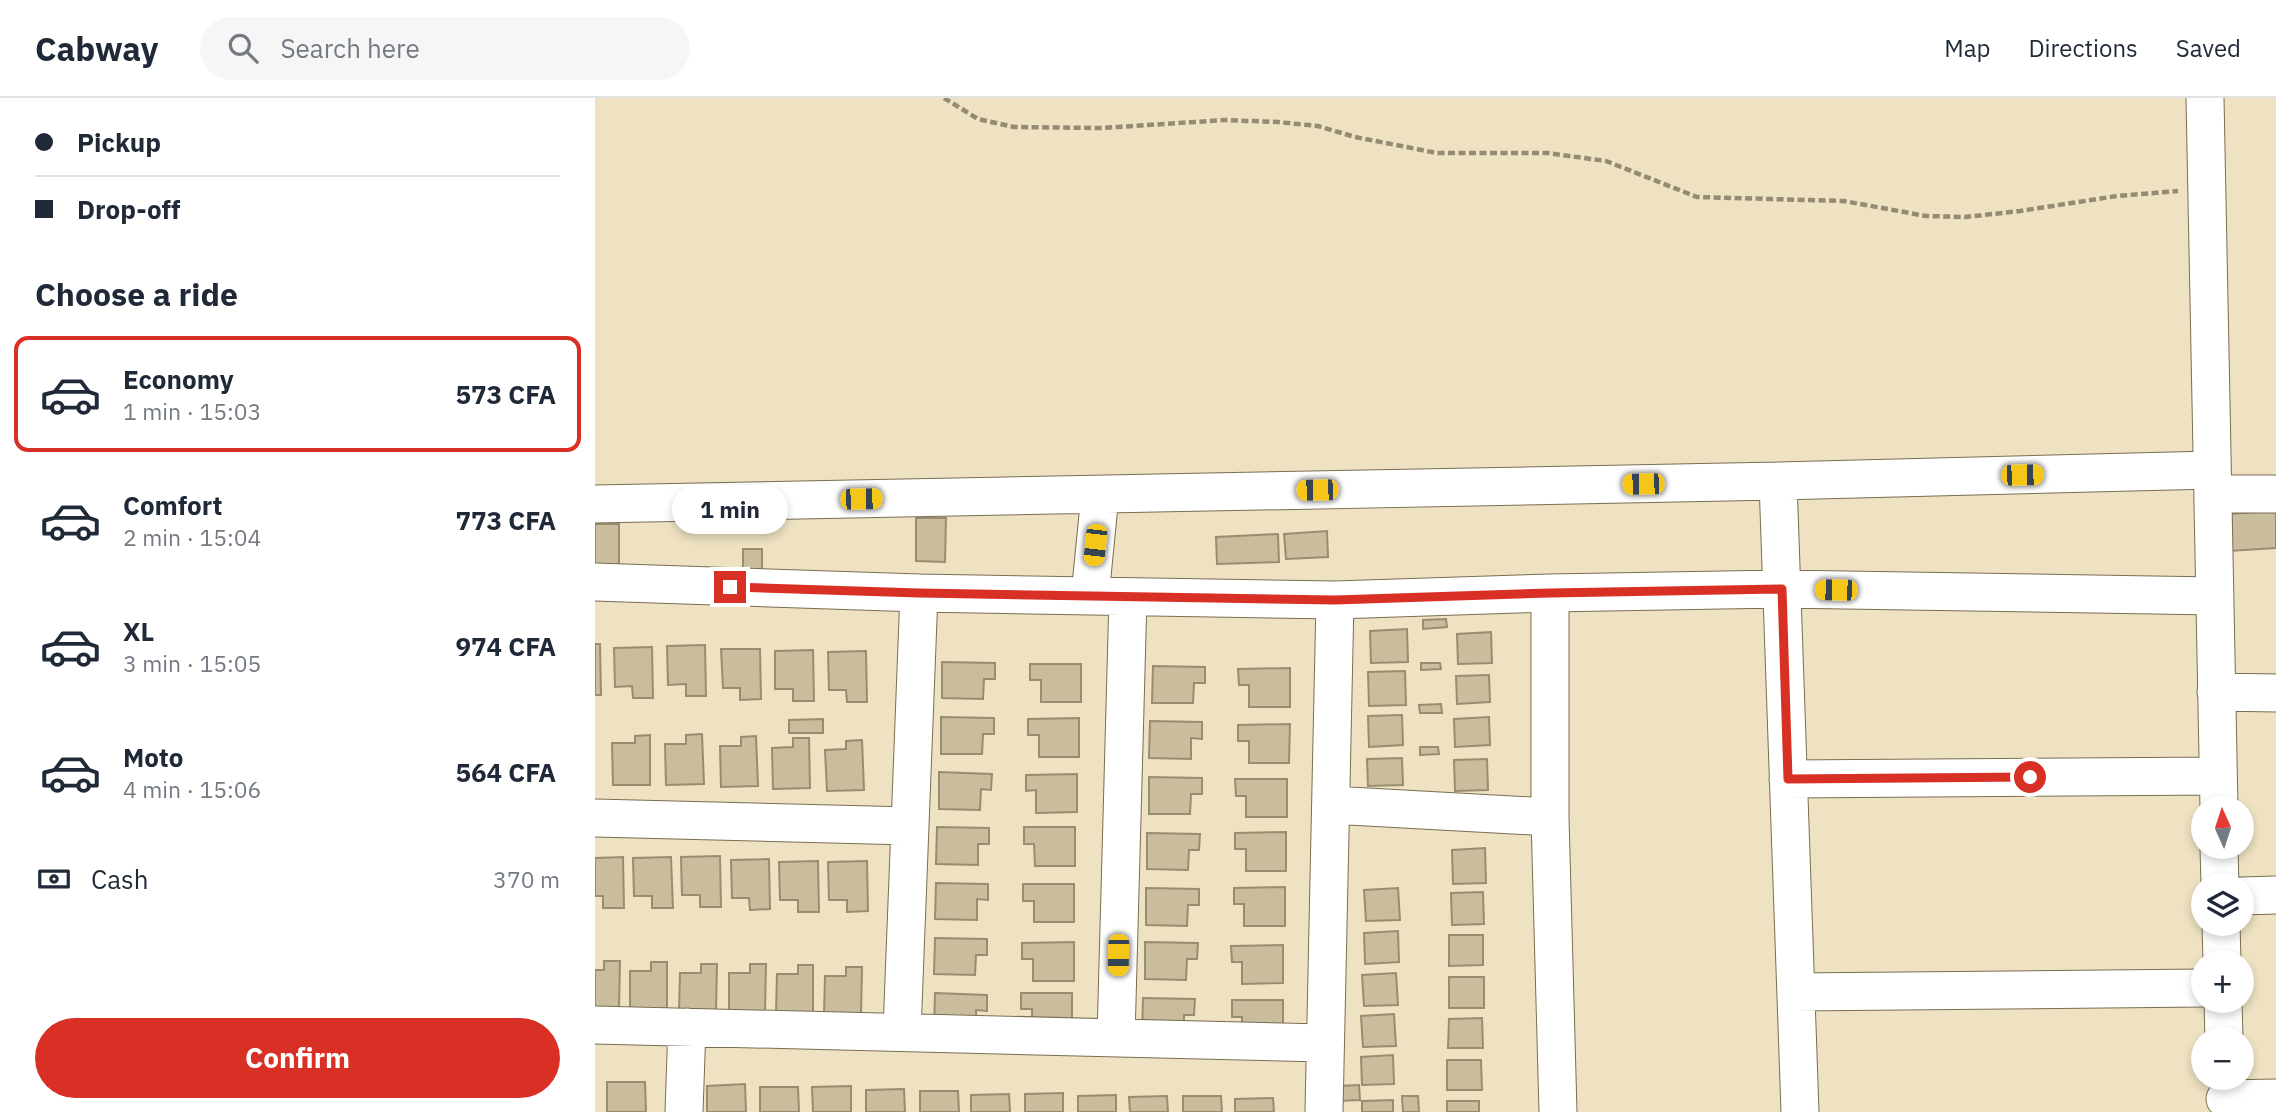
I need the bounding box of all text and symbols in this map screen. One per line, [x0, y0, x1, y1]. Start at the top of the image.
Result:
search box [200, 17, 690, 80]
text: Cabway [35, 27, 158, 70]
icon: search [224, 29, 262, 67]
text: Search here [280, 31, 420, 65]
text: Map [1944, 32, 1990, 64]
text: Directions [2028, 32, 2138, 64]
text: Saved [2176, 32, 2241, 64]
text: Pickup [77, 125, 161, 159]
text: Drop-off [77, 192, 180, 226]
text: Choose a ride [35, 273, 238, 315]
text: Economy [123, 362, 234, 396]
icon: car [39, 363, 102, 426]
text: 573 CFA [455, 377, 556, 411]
text: 1 min · 15:03 [123, 396, 261, 426]
car [2001, 464, 2044, 486]
car [1622, 473, 1665, 495]
car [1296, 479, 1339, 501]
callout: 1 min [672, 486, 788, 534]
text: Comfort [123, 488, 222, 522]
car [840, 488, 883, 510]
icon: car [39, 489, 102, 552]
text: 1 min [700, 494, 760, 524]
text: 773 CFA [455, 503, 556, 537]
text: 2 min · 15:04 [123, 522, 261, 552]
car [1083, 523, 1108, 567]
route end [714, 571, 746, 603]
car [1815, 579, 1858, 601]
text: XL [123, 614, 154, 648]
icon: car [39, 615, 102, 678]
text: 974 CFA [455, 629, 556, 663]
text: 3 min · 15:05 [123, 648, 261, 678]
text: Moto [123, 740, 183, 774]
icon: car [39, 741, 102, 804]
text: 564 CFA [455, 755, 556, 789]
route start [2014, 761, 2046, 793]
text: 4 min · 15:06 [123, 774, 261, 804]
north arrow [2191, 796, 2254, 859]
map controls [2191, 796, 2254, 1090]
icon: cash [35, 860, 73, 898]
text: Cash [91, 862, 148, 896]
text: 370 m [493, 864, 560, 894]
button: layers [2191, 873, 2254, 936]
car [1108, 934, 1129, 976]
button: + [2191, 950, 2254, 1013]
button: Confirm [35, 1018, 560, 1098]
button: − [2191, 1027, 2254, 1090]

